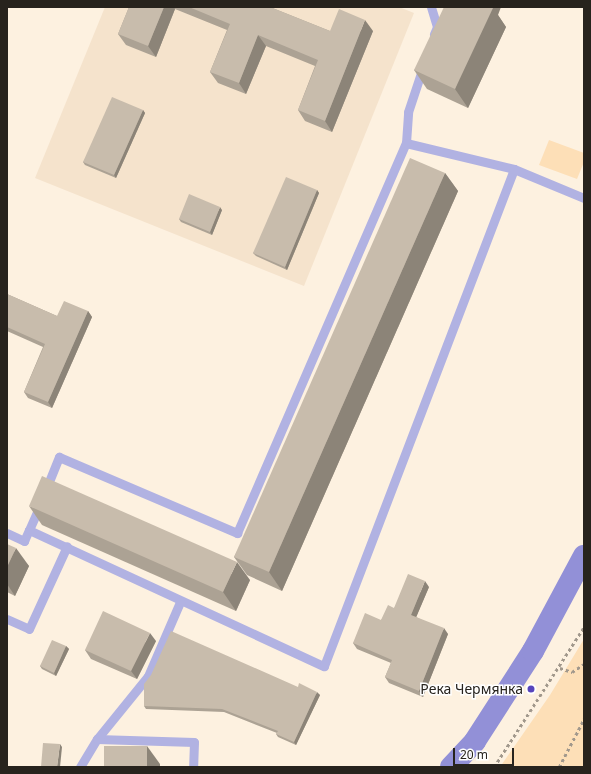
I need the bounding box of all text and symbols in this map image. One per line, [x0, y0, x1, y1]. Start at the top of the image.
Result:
place label: Река Чермянка [420, 681, 523, 697]
marker: Река Чермянка [526, 684, 536, 694]
scale bar [455, 740, 516, 766]
text: 20 m [460, 746, 488, 763]

